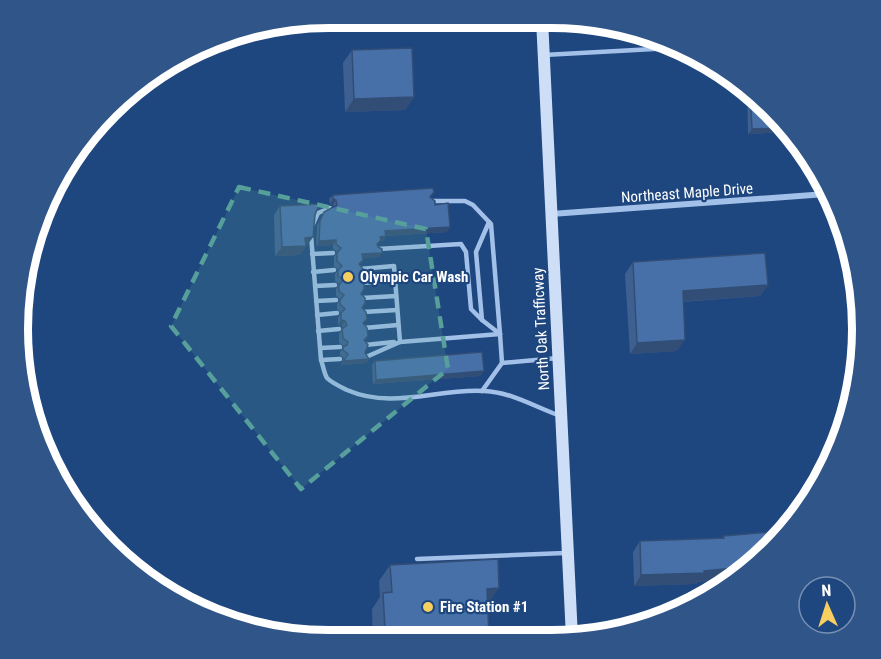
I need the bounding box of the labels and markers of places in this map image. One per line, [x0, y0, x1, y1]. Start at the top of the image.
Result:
place label: Olympic Car Wash [360, 268, 469, 286]
marker: Olympic Car Wash [341, 270, 355, 284]
place label: Fire Station #1 [440, 598, 528, 616]
marker: Fire Station #1 [421, 600, 435, 614]

